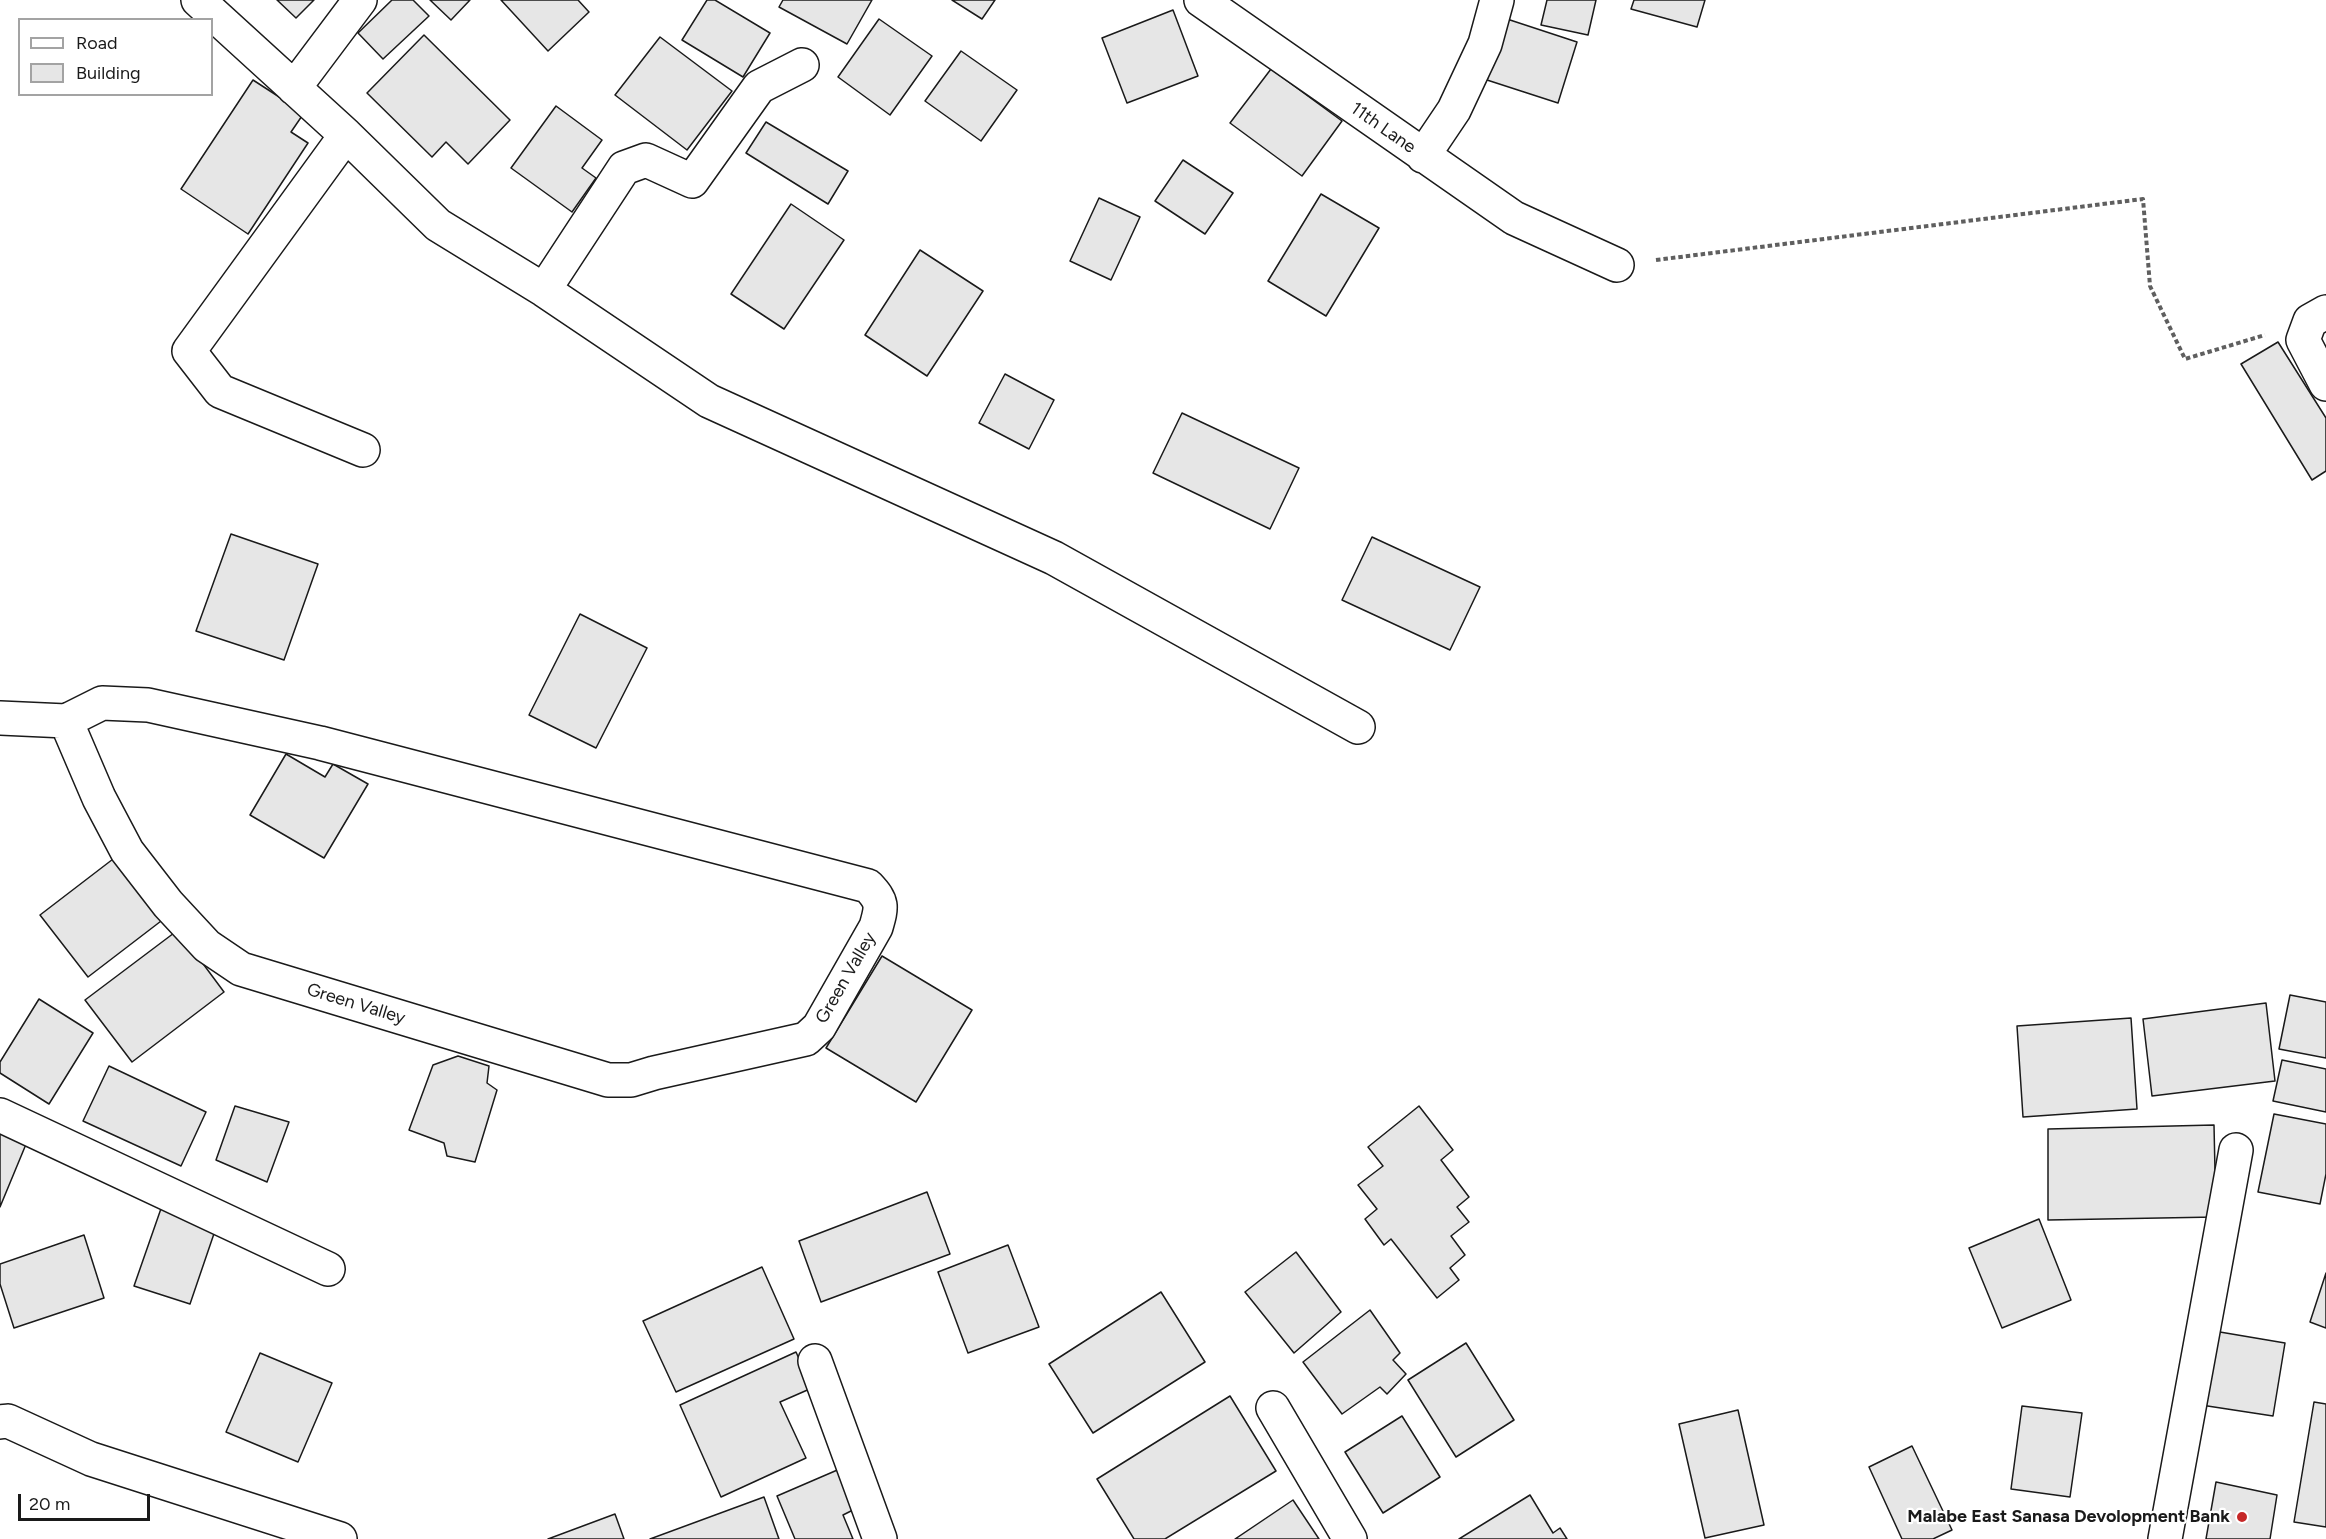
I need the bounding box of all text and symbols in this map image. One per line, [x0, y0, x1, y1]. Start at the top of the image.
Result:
legend [18, 18, 213, 96]
text: Road [76, 32, 117, 54]
text: Building [76, 62, 141, 84]
street label: 11th Lane [1346, 98, 1420, 158]
street label: Green Valley [811, 929, 881, 1027]
street label: Green Valley [304, 979, 408, 1029]
scale bar [21, 1482, 153, 1520]
text: 20 m [29, 1493, 70, 1515]
place label: Malabe East Sanasa Devolopment Bank [1907, 1506, 2230, 1528]
marker: Malabe East Sanasa Devolopment Bank [2235, 1510, 2249, 1524]

